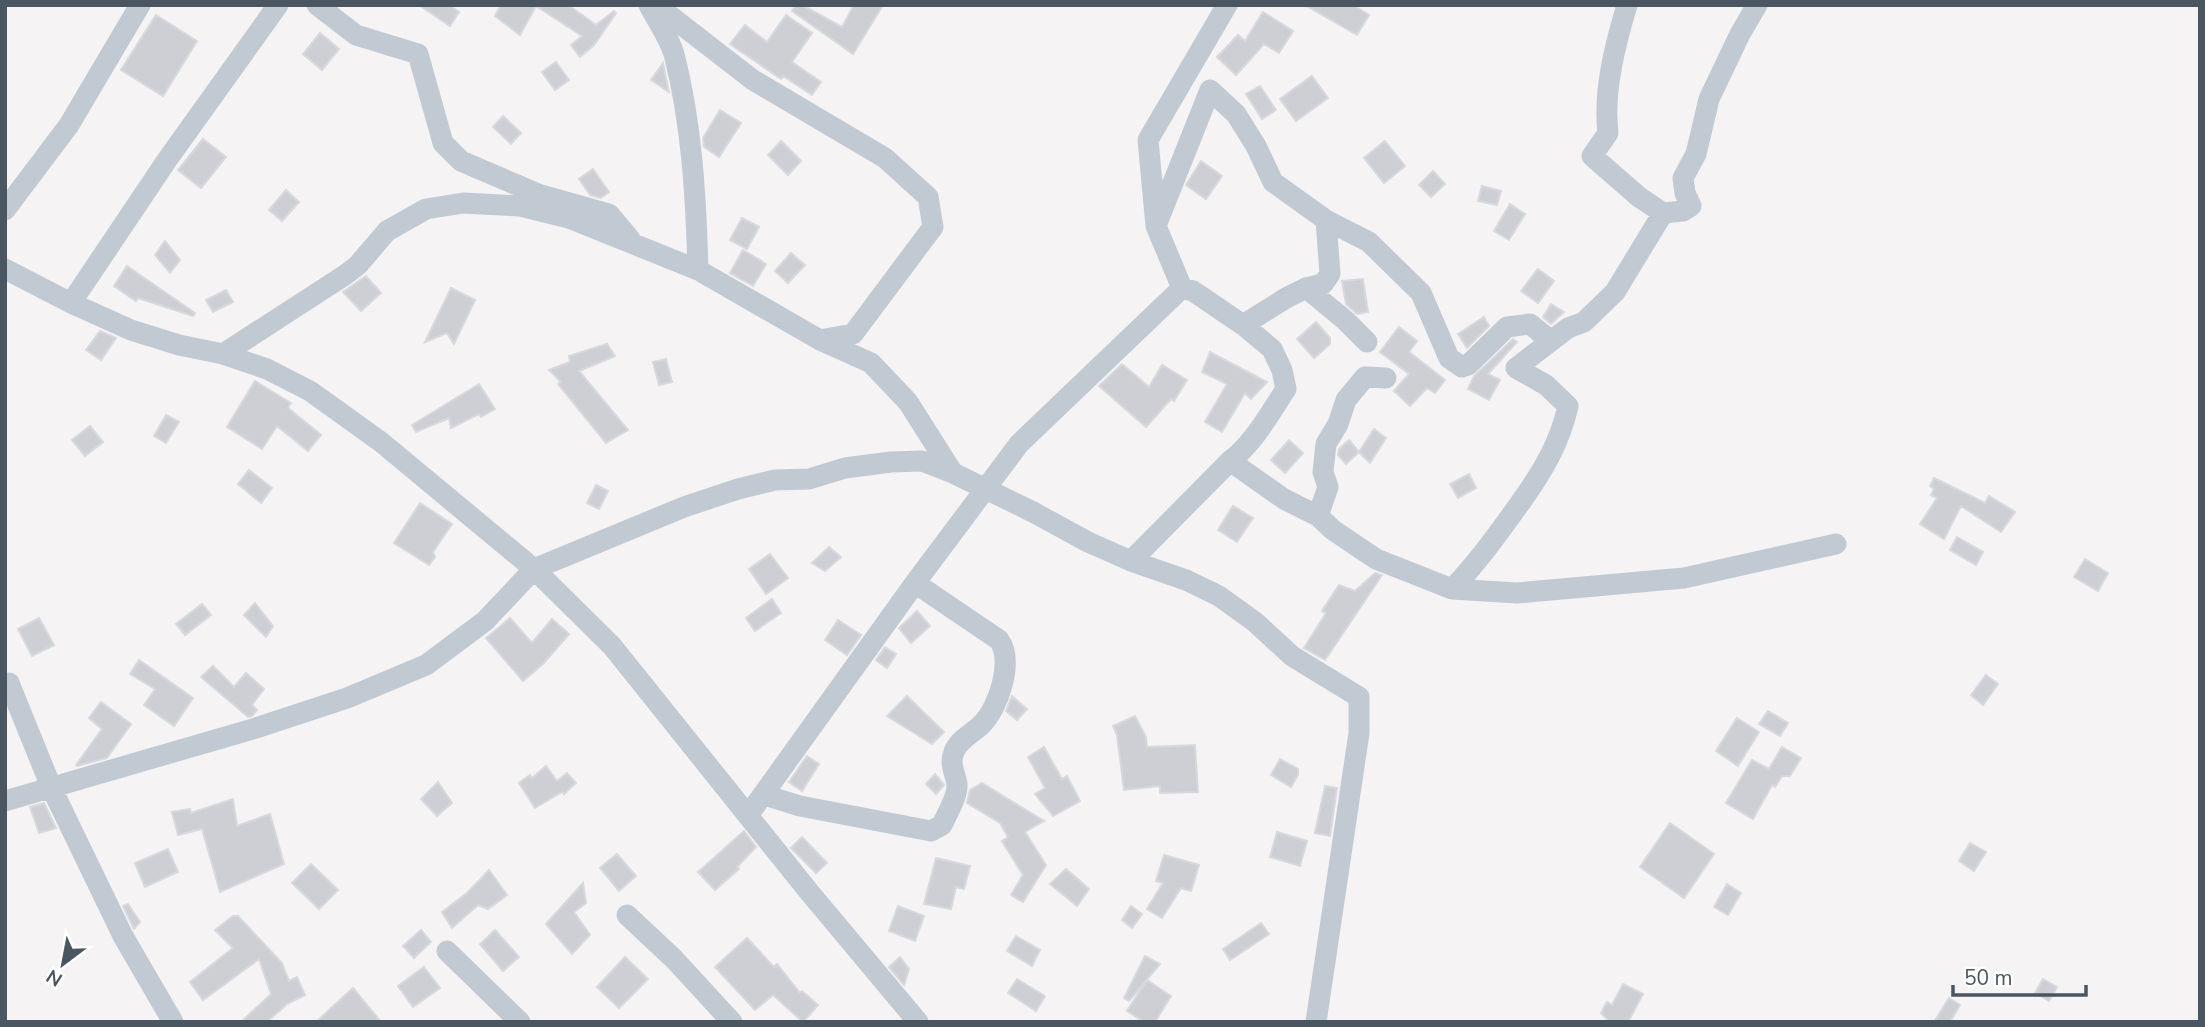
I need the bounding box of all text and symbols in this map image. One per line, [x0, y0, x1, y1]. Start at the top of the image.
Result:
north arrow [28, 929, 98, 999]
scale bar [1953, 954, 2086, 998]
text: N [42, 963, 67, 992]
text: 50 m [1964, 964, 2013, 992]

